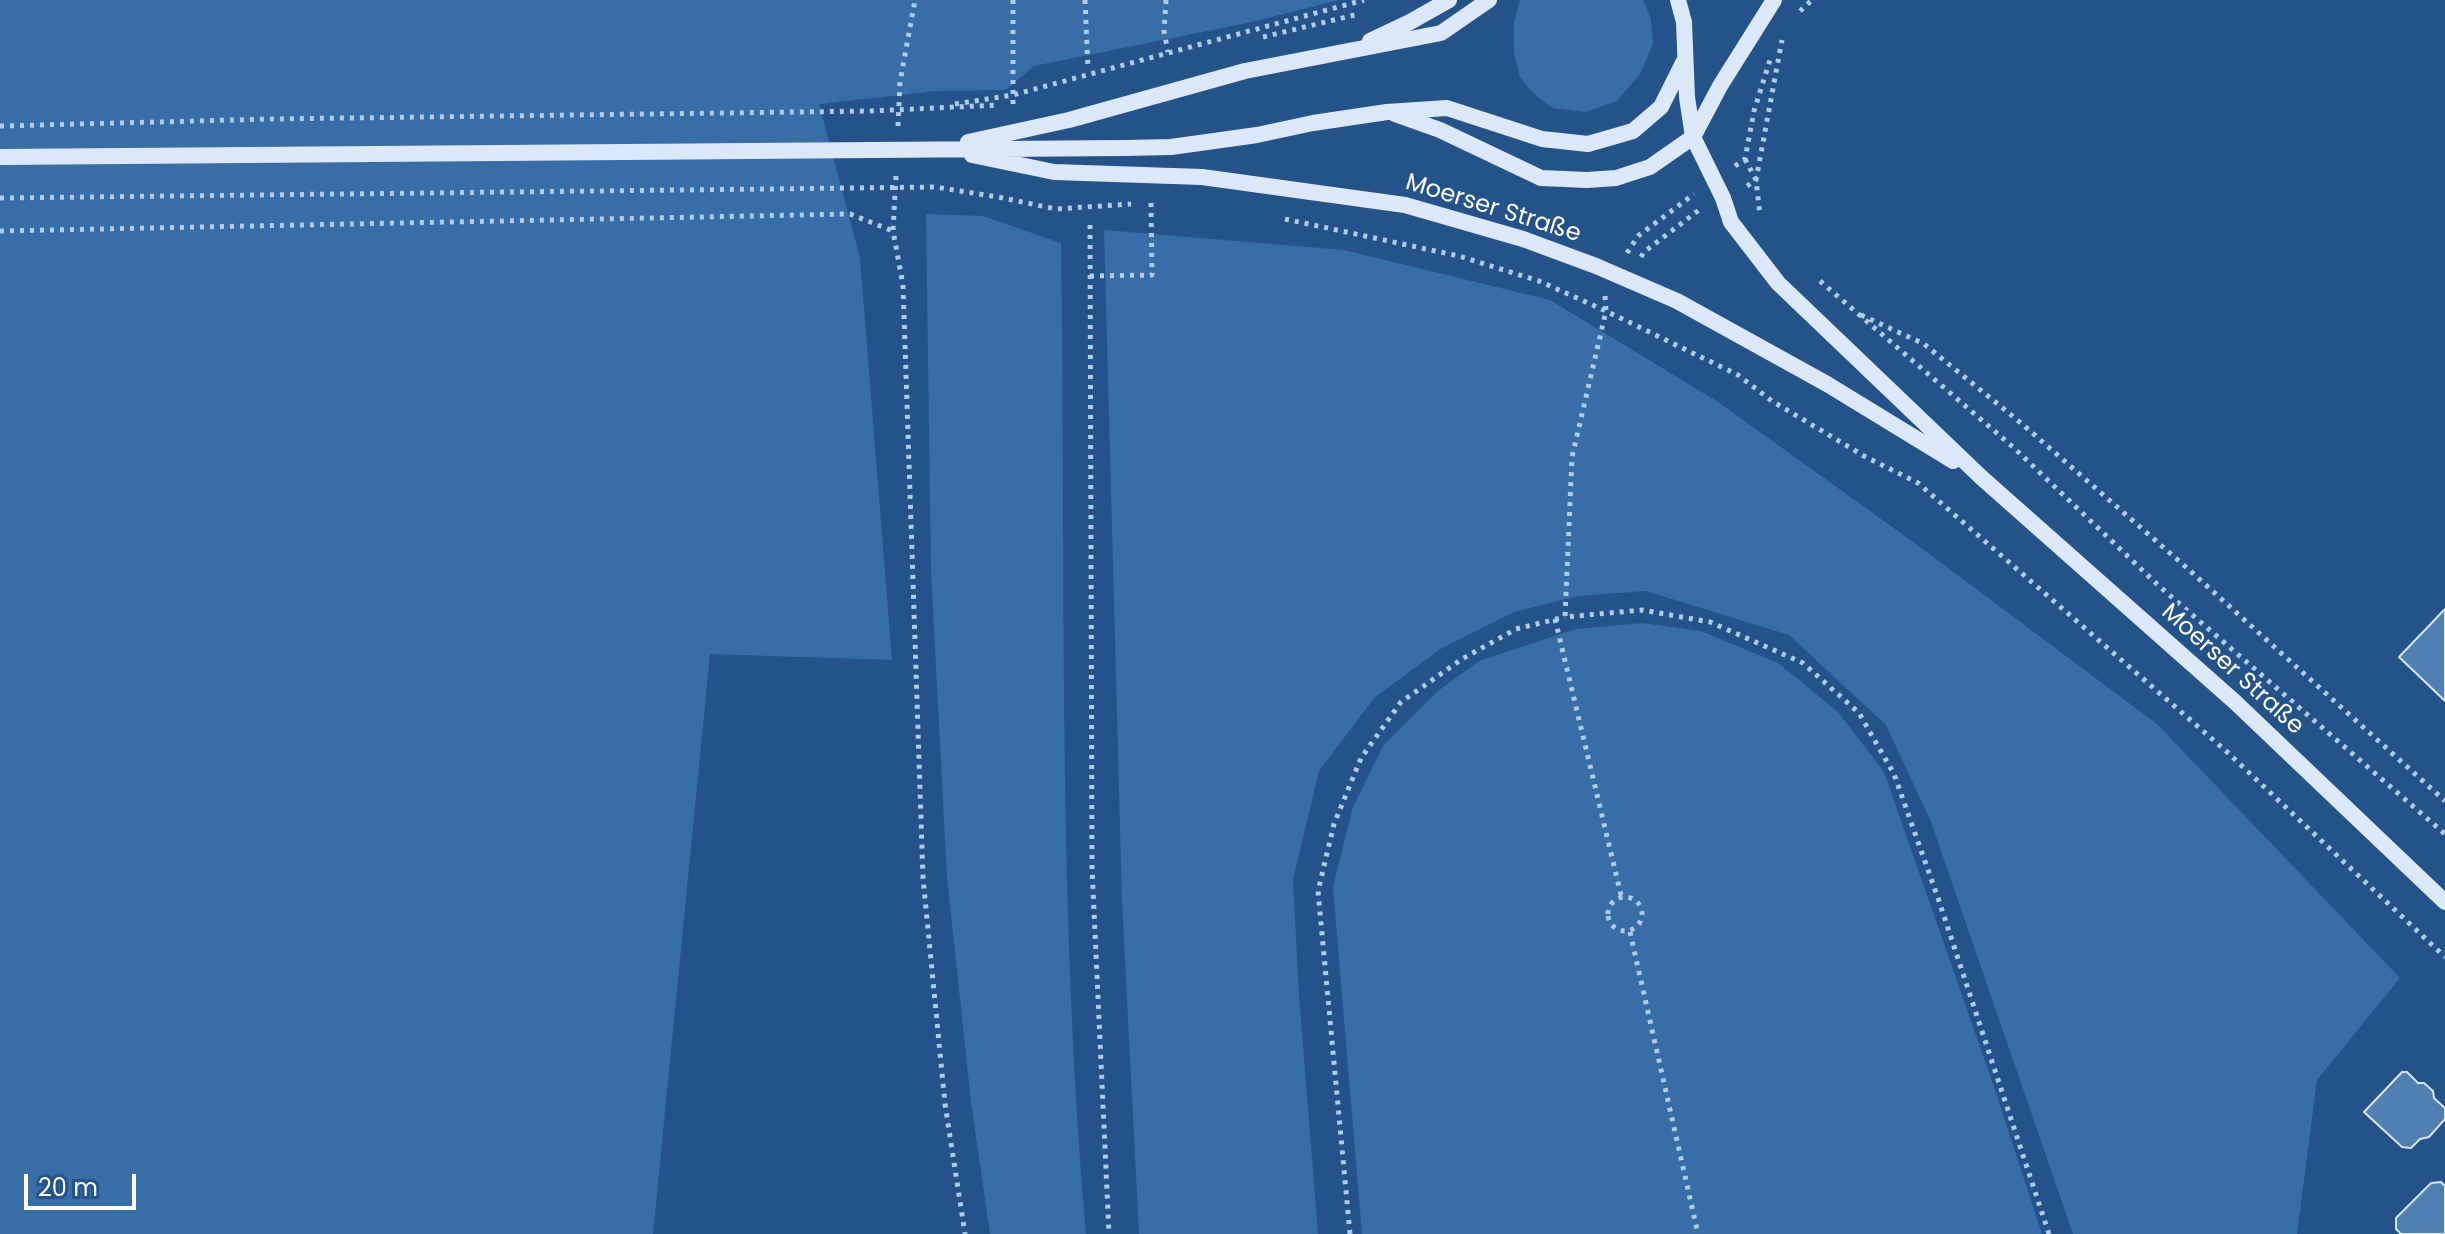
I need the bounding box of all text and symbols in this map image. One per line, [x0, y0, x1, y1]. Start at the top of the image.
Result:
street label: Moerser Straße [1402, 169, 1584, 249]
street label: Moerser Straße [2155, 598, 2309, 742]
scale bar [28, 1158, 140, 1208]
text: 20 m [38, 1171, 98, 1204]

